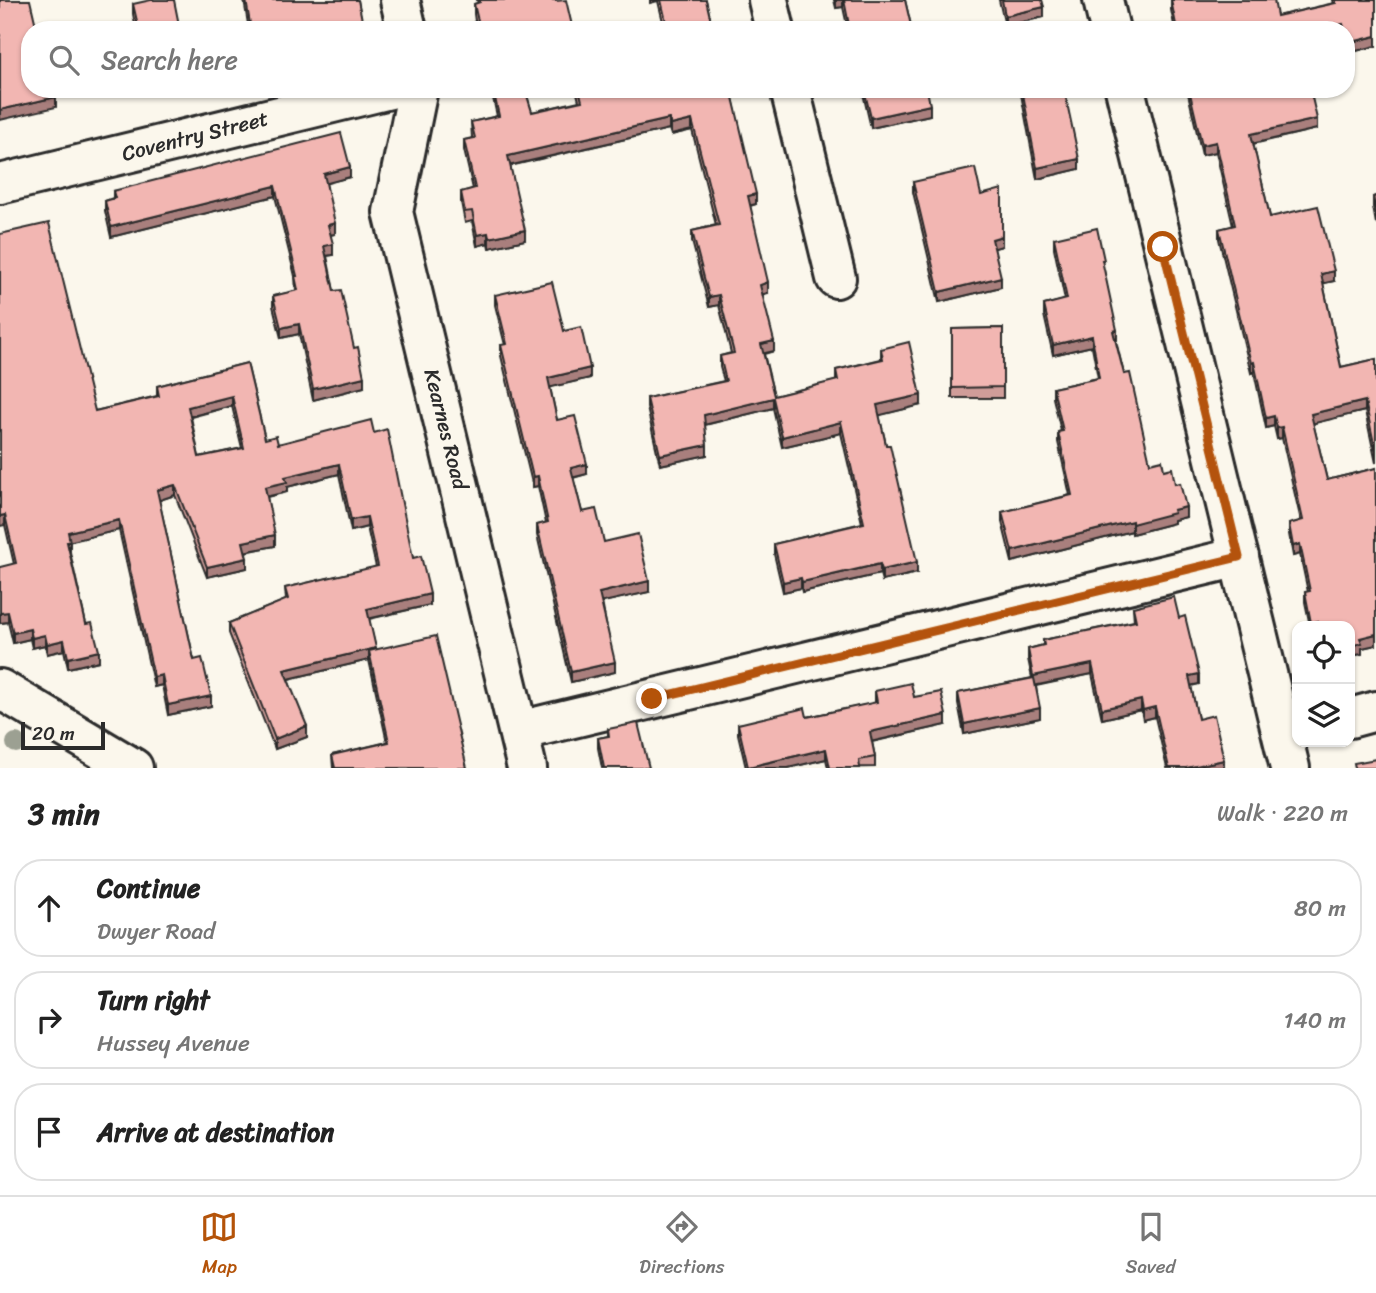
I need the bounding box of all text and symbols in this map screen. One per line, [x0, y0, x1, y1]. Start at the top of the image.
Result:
search box [21, 21, 1355, 98]
text: Search here [101, 37, 238, 83]
icon: search [45, 41, 83, 79]
street label: Coventry Street [118, 99, 272, 173]
route start [1147, 231, 1178, 262]
street label: Kearnes Road [413, 365, 480, 495]
map controls [1292, 621, 1355, 747]
button: locate [1292, 621, 1355, 684]
route end [636, 683, 667, 714]
button: layers [1292, 684, 1355, 747]
text: 20 m [32, 717, 75, 750]
scale bar [21, 719, 105, 751]
text: 3 min [28, 787, 100, 841]
text: Walk · 220 m [1217, 793, 1348, 834]
text: Continue [97, 865, 200, 911]
text: 80 m [1294, 888, 1346, 929]
icon: ahead [30, 889, 68, 927]
text: Dwyer Road [97, 911, 215, 952]
text: Turn right [97, 977, 210, 1023]
text: 140 m [1284, 1000, 1346, 1041]
icon: right [30, 1001, 68, 1039]
text: Hussey Avenue [97, 1023, 250, 1064]
text: Arrive at destination [97, 1109, 334, 1155]
icon: arrive [30, 1113, 68, 1151]
tab: Map [200, 1208, 238, 1283]
tab: Directions [639, 1208, 725, 1283]
tab: Saved [1125, 1208, 1176, 1283]

